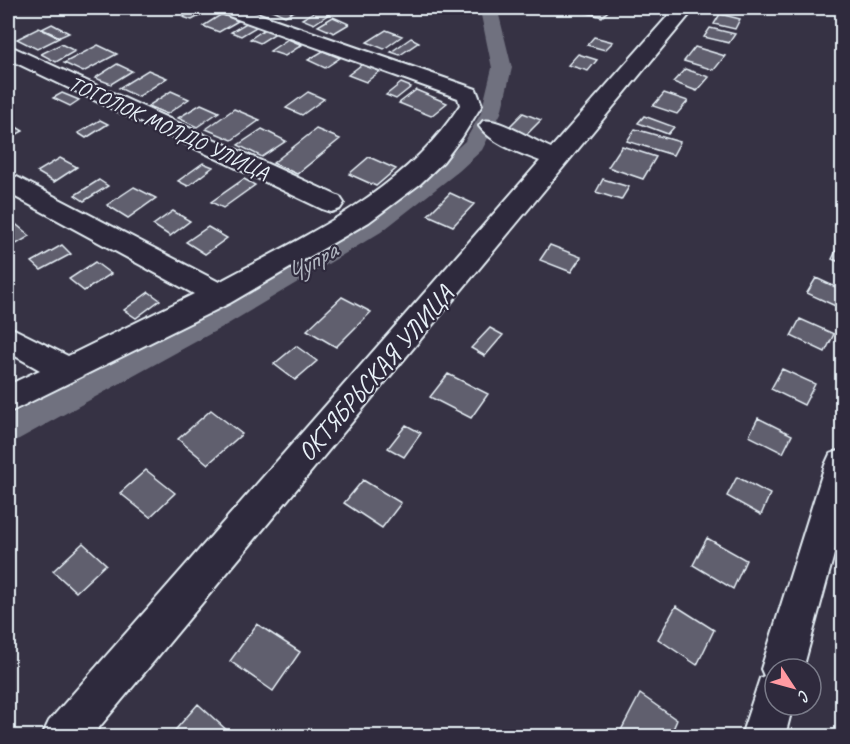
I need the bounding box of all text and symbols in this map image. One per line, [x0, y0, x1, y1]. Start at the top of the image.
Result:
street label: ТОГОЛОК МОЛДО УЛИЦА [64, 69, 274, 187]
water label: Чупра [279, 232, 345, 291]
street label: ОКТЯБРЬСКАЯ УЛИЦА [290, 277, 462, 468]
north arrow [763, 657, 823, 717]
text: С [793, 686, 815, 706]

